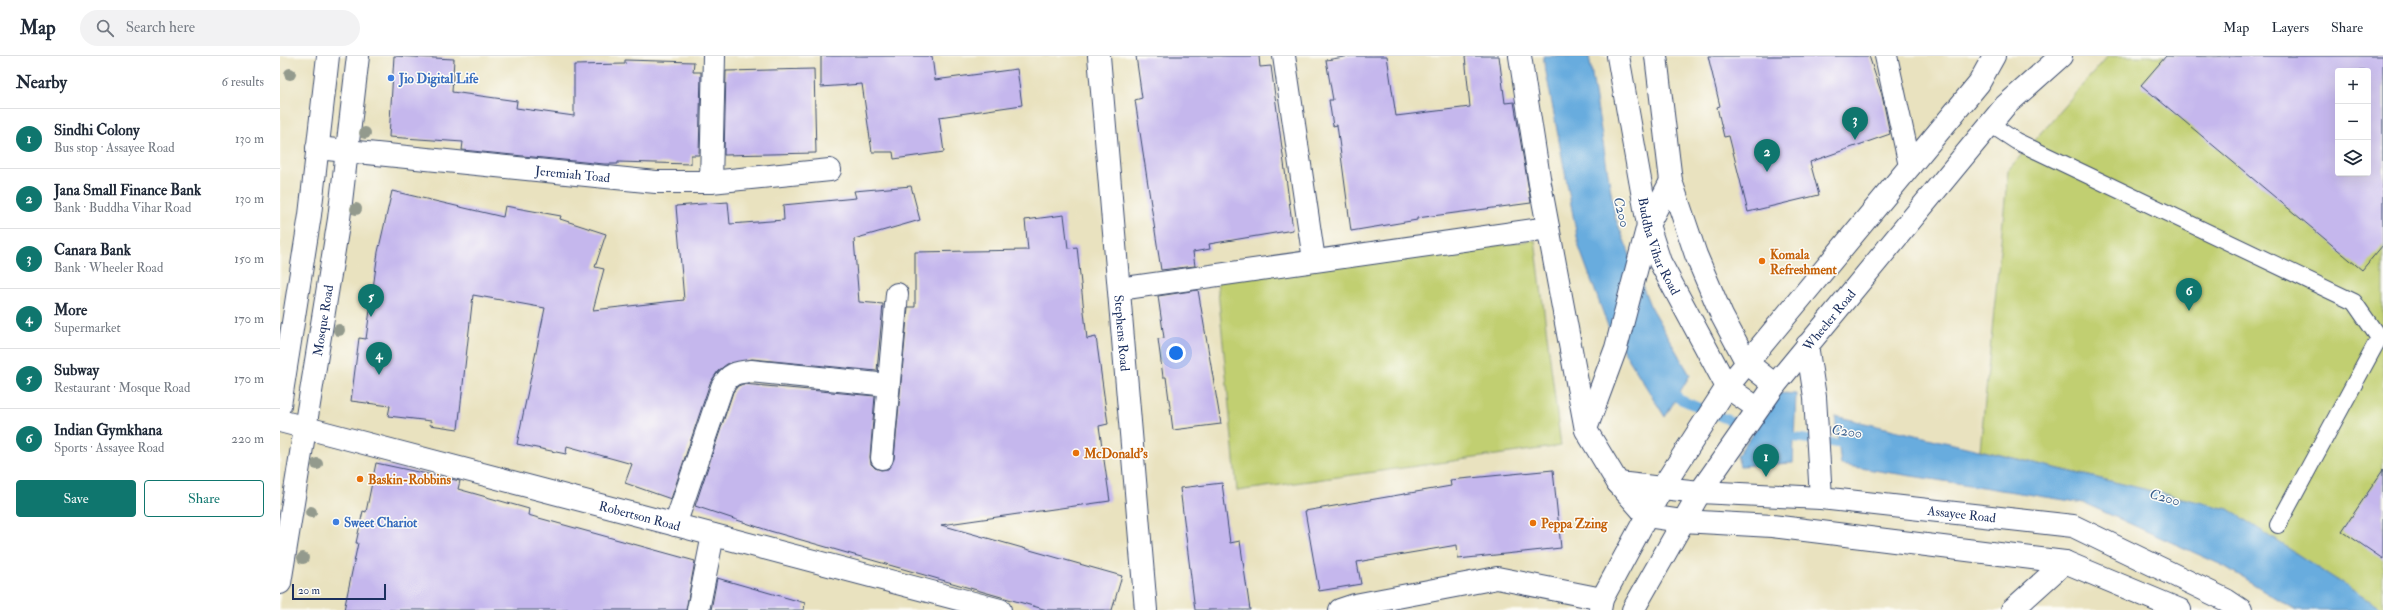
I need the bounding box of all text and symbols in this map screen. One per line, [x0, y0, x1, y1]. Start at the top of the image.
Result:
search box [80, 10, 360, 46]
text: Map [20, 16, 56, 40]
icon: search [94, 17, 116, 39]
text: Search here [126, 18, 195, 37]
text: Map [2223, 19, 2249, 36]
text: Layers [2271, 19, 2309, 36]
text: Share [2331, 19, 2363, 36]
map controls [2335, 68, 2371, 176]
button: + [2335, 68, 2371, 104]
place label: Jio Digital Life [398, 71, 479, 88]
text: Nearby [16, 72, 67, 93]
marker: Jio Digital Life [386, 73, 396, 83]
text: 6 results [221, 74, 264, 90]
button: − [2335, 104, 2371, 140]
pin: 3 [1842, 107, 1868, 140]
text: Sindhi Colony [54, 121, 140, 140]
text: 1 [27, 131, 31, 147]
text: 130 m [235, 131, 264, 147]
pin: 2 [1754, 139, 1780, 172]
text: Bus stop · Assayee Road [54, 140, 175, 156]
button: layers [2335, 140, 2371, 176]
street label: Jeremiah Toad [533, 163, 611, 186]
text: Jana Small Finance Bank [54, 181, 201, 200]
text: 2 [26, 191, 32, 207]
text: 130 m [235, 191, 264, 207]
water label: C200 [1610, 195, 1633, 229]
street label: Buddha Vihar Road [1634, 196, 1683, 298]
text: Bank · Buddha Vihar Road [54, 200, 191, 216]
text: Canara Bank [54, 241, 131, 260]
place label: Komala Refreshment [1770, 247, 1837, 278]
text: 3 [27, 251, 32, 267]
text: 150 m [234, 251, 264, 267]
marker: Komala Refreshment [1757, 256, 1767, 266]
text: Bank · Wheeler Road [54, 260, 163, 276]
pin: 6 [2176, 278, 2202, 311]
street label: Mosque Road [310, 283, 337, 357]
pin: 5 [358, 284, 384, 317]
street label: Wheeler Road [1799, 286, 1860, 355]
street label: Stephens Road [1110, 294, 1133, 373]
text: More [54, 301, 87, 320]
text: 4 [25, 311, 33, 327]
text: 170 m [234, 311, 264, 327]
text: Supermarket [54, 320, 121, 336]
pin: 4 [366, 342, 392, 375]
your location [1166, 343, 1186, 363]
text: Subway [54, 361, 99, 380]
text: 5 [26, 371, 32, 387]
text: 170 m [234, 371, 264, 387]
text: Restaurant · Mosque Road [54, 380, 190, 396]
text: Indian Gymkhana [54, 421, 162, 440]
water label: C200 [1830, 421, 1863, 442]
text: 6 [26, 431, 32, 447]
text: 220 m [231, 431, 264, 447]
text: Sports · Assayee Road [54, 440, 164, 456]
pin: 1 [1753, 444, 1779, 477]
place label: McDonald's [1083, 446, 1148, 462]
marker: McDonald's [1071, 448, 1081, 458]
place label: Baskin-Robbins [368, 472, 452, 488]
marker: Baskin-Robbins [355, 474, 365, 484]
button: Save [16, 480, 136, 517]
button: Share [144, 480, 264, 517]
water label: C200 [2148, 485, 2182, 510]
street label: Robertson Road [597, 498, 683, 535]
street label: Assayee Road [1926, 503, 1997, 526]
place label: Sweet Chariot [344, 515, 418, 531]
place label: Peppa Zzing [1541, 516, 1608, 533]
marker: Sweet Chariot [331, 517, 341, 527]
marker: Peppa Zzing [1528, 518, 1538, 528]
scale bar [292, 582, 386, 601]
text: 20 m [298, 584, 320, 597]

